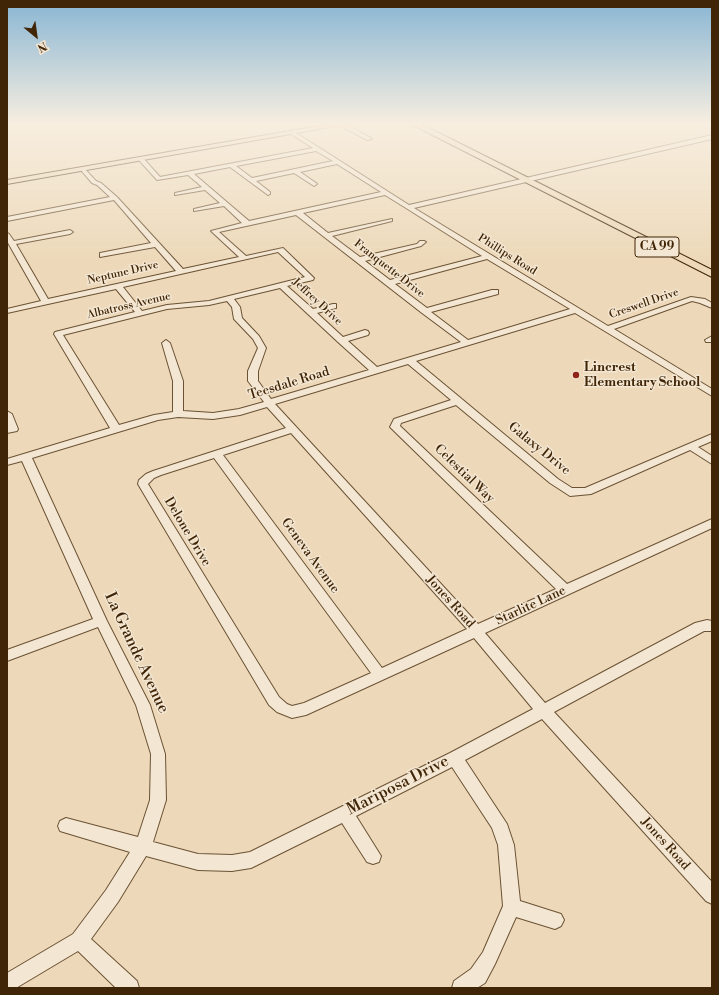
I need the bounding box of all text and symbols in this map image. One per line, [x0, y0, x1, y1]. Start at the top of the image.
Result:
north arrow [16, 16, 56, 56]
text: N [35, 38, 49, 55]
street label: Phillips Road [475, 232, 539, 278]
street label: Franquette Drive [351, 237, 427, 301]
road number: CA 99 [635, 237, 679, 257]
street label: Neptune Drive [86, 258, 160, 288]
street label: Jeffrey Drive [289, 276, 345, 328]
street label: Creswell Drive [608, 286, 680, 322]
street label: Albatross Avenue [86, 290, 172, 322]
place label: Lincrest Elementary School [584, 360, 700, 391]
street label: Teesdale Road [247, 364, 331, 404]
marker: Lincrest Elementary School [571, 370, 581, 380]
street label: Galaxy Drive [505, 419, 573, 479]
street label: Celestial Way [431, 441, 497, 507]
street label: Delone Drive [160, 495, 214, 569]
street label: Geneva Avenue [278, 515, 342, 597]
street label: Jones Road [422, 572, 478, 632]
street label: Starlite Lane [494, 583, 568, 629]
street label: La Grande Avenue [100, 589, 172, 717]
street label: Mariposa Drive [344, 752, 452, 820]
street label: Jones Road [637, 814, 693, 874]

